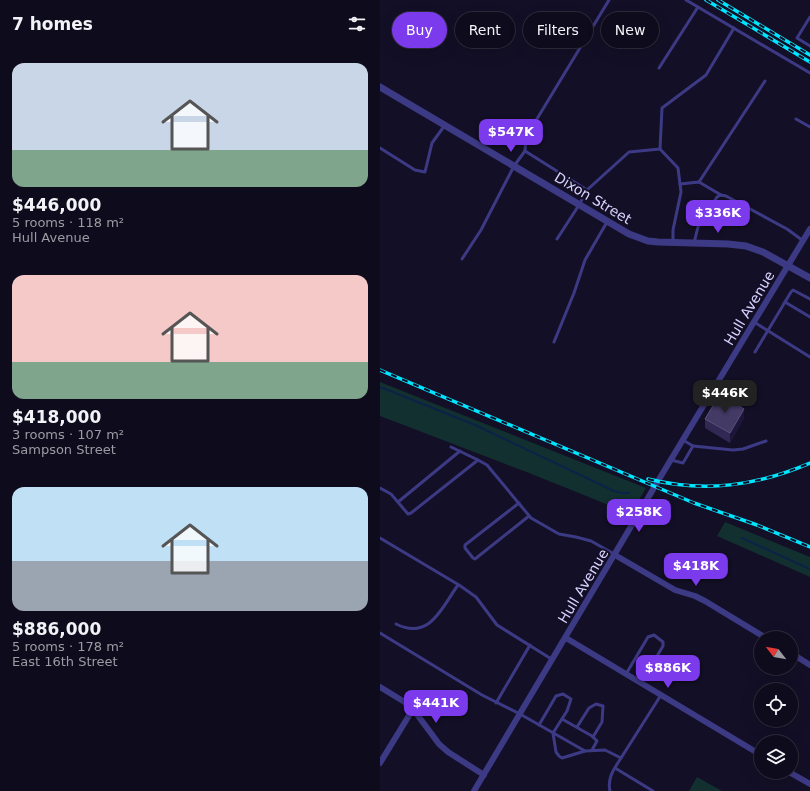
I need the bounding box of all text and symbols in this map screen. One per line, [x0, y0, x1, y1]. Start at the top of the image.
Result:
chip: Buy [392, 12, 447, 48]
chip: Rent [455, 12, 515, 48]
chip: Filters [523, 12, 593, 48]
chip: New [601, 12, 659, 48]
icon: filters [346, 13, 368, 35]
text: 7 homes [12, 14, 93, 34]
icon: home [154, 89, 226, 161]
pin: $547K [483, 119, 539, 153]
text: $547K [488, 124, 534, 139]
street label: Dixon Street [552, 169, 635, 228]
text: $446,000 [12, 195, 101, 215]
pin: $336K [690, 200, 746, 234]
text: $336K [695, 205, 741, 220]
text: 5 rooms · 118 m² [12, 215, 124, 230]
text: Hull Avenue [12, 230, 90, 245]
street label: Hull Avenue [721, 268, 777, 348]
icon: home [154, 301, 226, 373]
pin: $446K [697, 380, 753, 414]
text: $446K [702, 385, 748, 400]
text: $418,000 [12, 407, 101, 427]
text: 3 rooms · 107 m² [12, 427, 124, 442]
text: Sampson Street [12, 442, 116, 457]
pin: $258K [611, 499, 667, 533]
text: $258K [616, 504, 662, 519]
icon: home [154, 513, 226, 585]
street label: Hull Avenue [555, 546, 611, 626]
pin: $418K [668, 553, 724, 587]
text: $418K [673, 558, 719, 573]
text: $886,000 [12, 619, 101, 639]
north arrow [754, 631, 798, 675]
map controls [754, 631, 798, 779]
text: 5 rooms · 178 m² [12, 639, 124, 654]
text: East 16th Street [12, 654, 118, 669]
pin: $886K [640, 655, 696, 689]
text: $886K [645, 660, 691, 675]
button: locate [754, 683, 798, 727]
pin: $441K [408, 690, 464, 724]
text: $441K [413, 695, 459, 710]
button: layers [754, 735, 798, 779]

